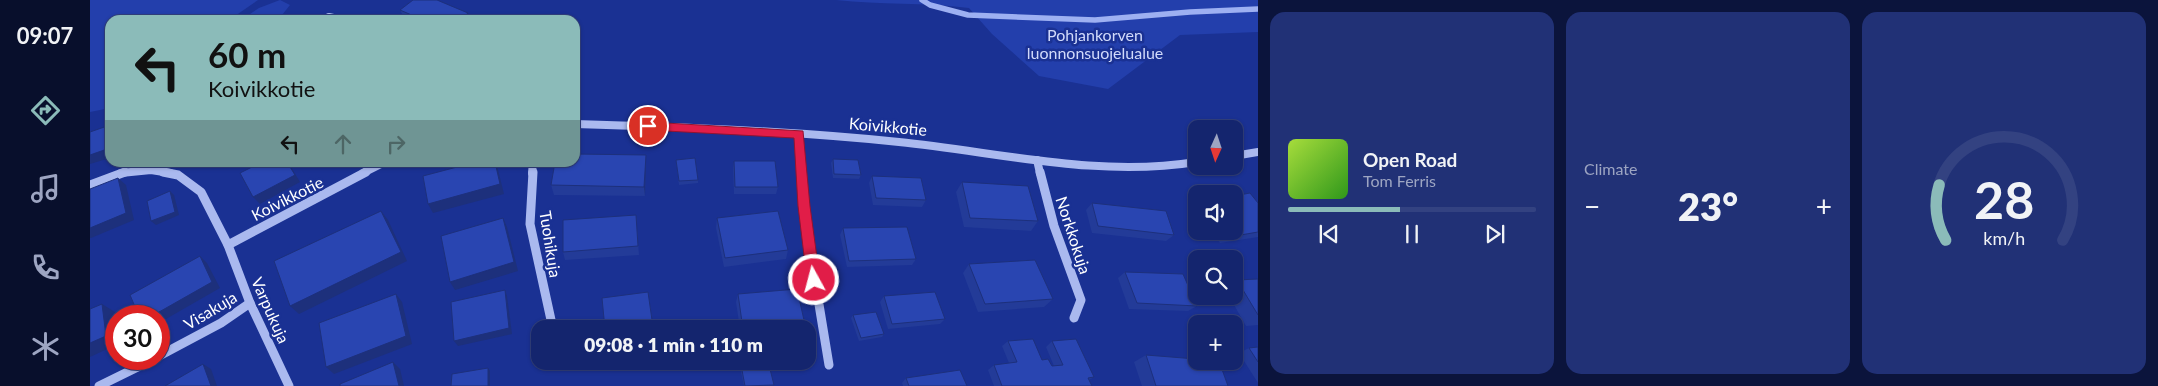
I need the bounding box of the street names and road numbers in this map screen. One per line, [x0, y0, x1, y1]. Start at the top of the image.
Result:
street label: Koivikkotie [848, 113, 928, 139]
street label: Koivikkotie [248, 172, 326, 224]
street label: Norkkokuja [1053, 194, 1095, 276]
street label: Tuohikuja [536, 209, 566, 279]
street label: Varpukuja [248, 274, 294, 346]
street label: Visakuja [180, 287, 240, 333]

